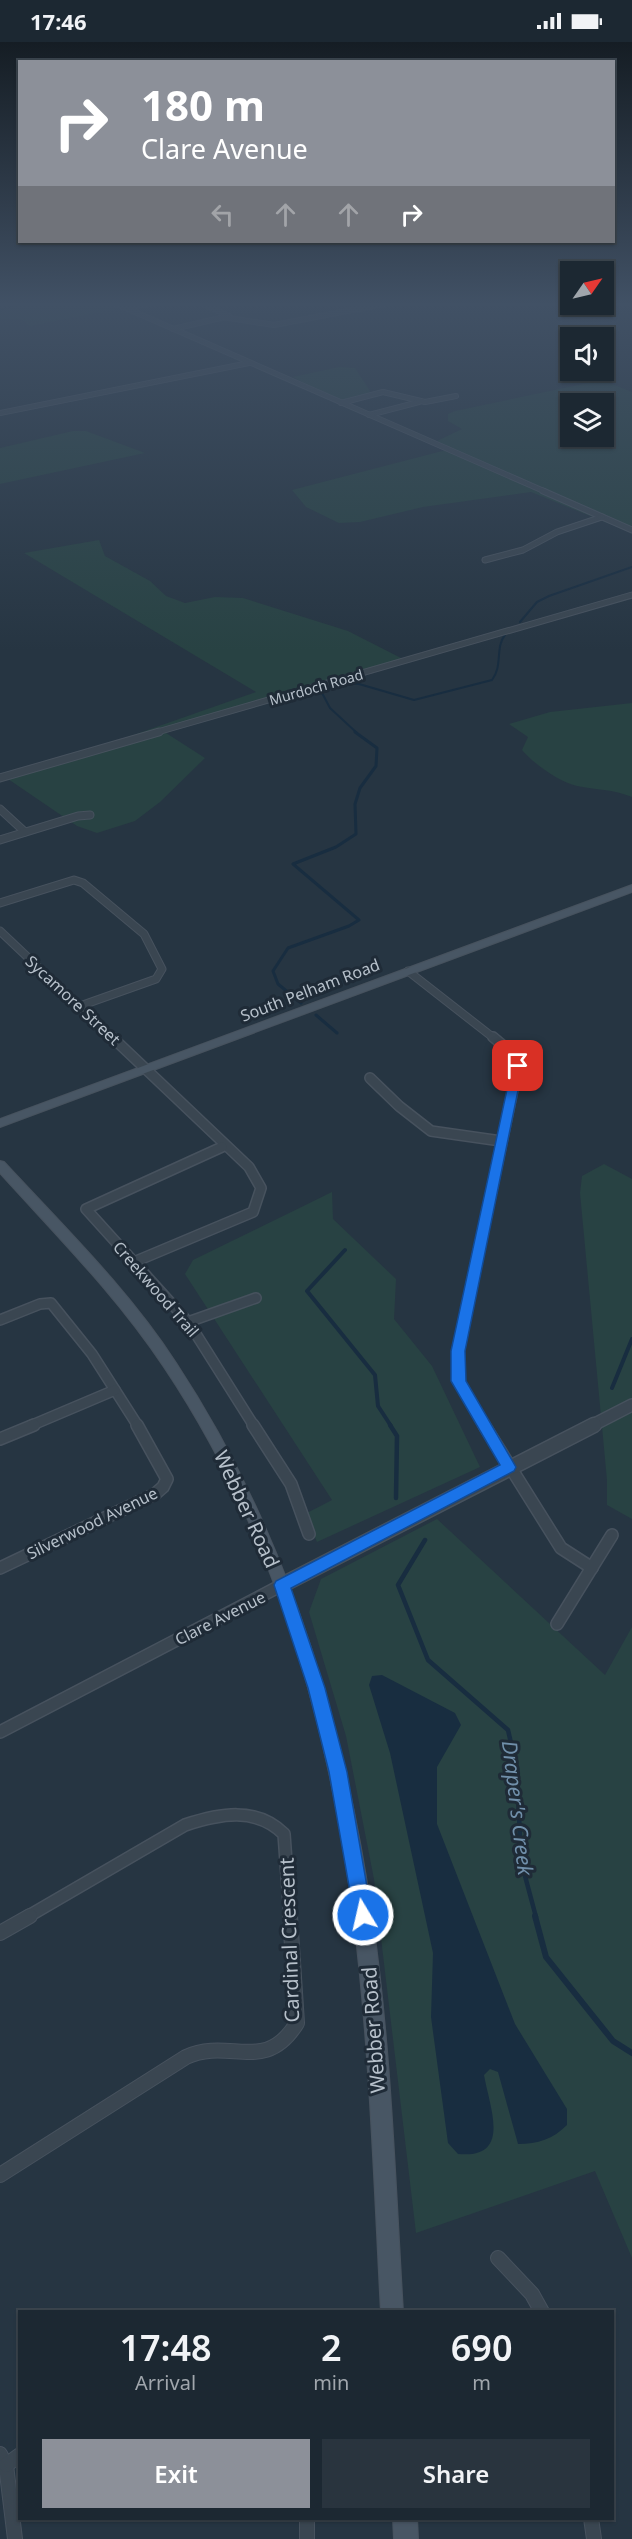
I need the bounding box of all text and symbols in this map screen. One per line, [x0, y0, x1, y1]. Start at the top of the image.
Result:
text: 17:46 [30, 6, 87, 36]
text: 180 m [141, 76, 265, 133]
icon: right [42, 84, 120, 162]
text: Clare Avenue [141, 130, 308, 167]
icon: left [206, 198, 239, 231]
icon: ahead [269, 198, 302, 231]
icon: ahead [332, 198, 365, 231]
icon: right [395, 198, 428, 231]
north arrow [560, 261, 614, 315]
map controls [560, 261, 614, 447]
button: sound [560, 327, 614, 381]
button: layers [560, 393, 614, 447]
street label: Murdoch Road [267, 665, 365, 709]
street label: Sycamore Street [21, 950, 125, 1050]
street label: South Pelham Road [237, 953, 383, 1027]
pin [492, 1040, 543, 1091]
icon: arrive [501, 1049, 534, 1082]
street label: Creekwood Trail [108, 1236, 204, 1342]
street label: Webber Road [208, 1446, 286, 1572]
street label: Silverwood Avenue [23, 1482, 161, 1564]
street label: Clare Avenue [171, 1586, 269, 1650]
water label: Draper's Creek [496, 1739, 540, 1879]
street label: Cardinal Crescent [273, 1857, 305, 2023]
position arrow [331, 1883, 395, 1947]
street label: Webber Road [355, 1966, 391, 2094]
text: 17:48 [119, 2323, 212, 2372]
text: 2 [321, 2323, 342, 2372]
text: 690 [451, 2323, 513, 2372]
text: Arrival [135, 2369, 196, 2396]
text: min [313, 2369, 349, 2396]
text: m [472, 2369, 491, 2396]
button: Exit [42, 2439, 310, 2508]
button: Share [322, 2439, 590, 2508]

